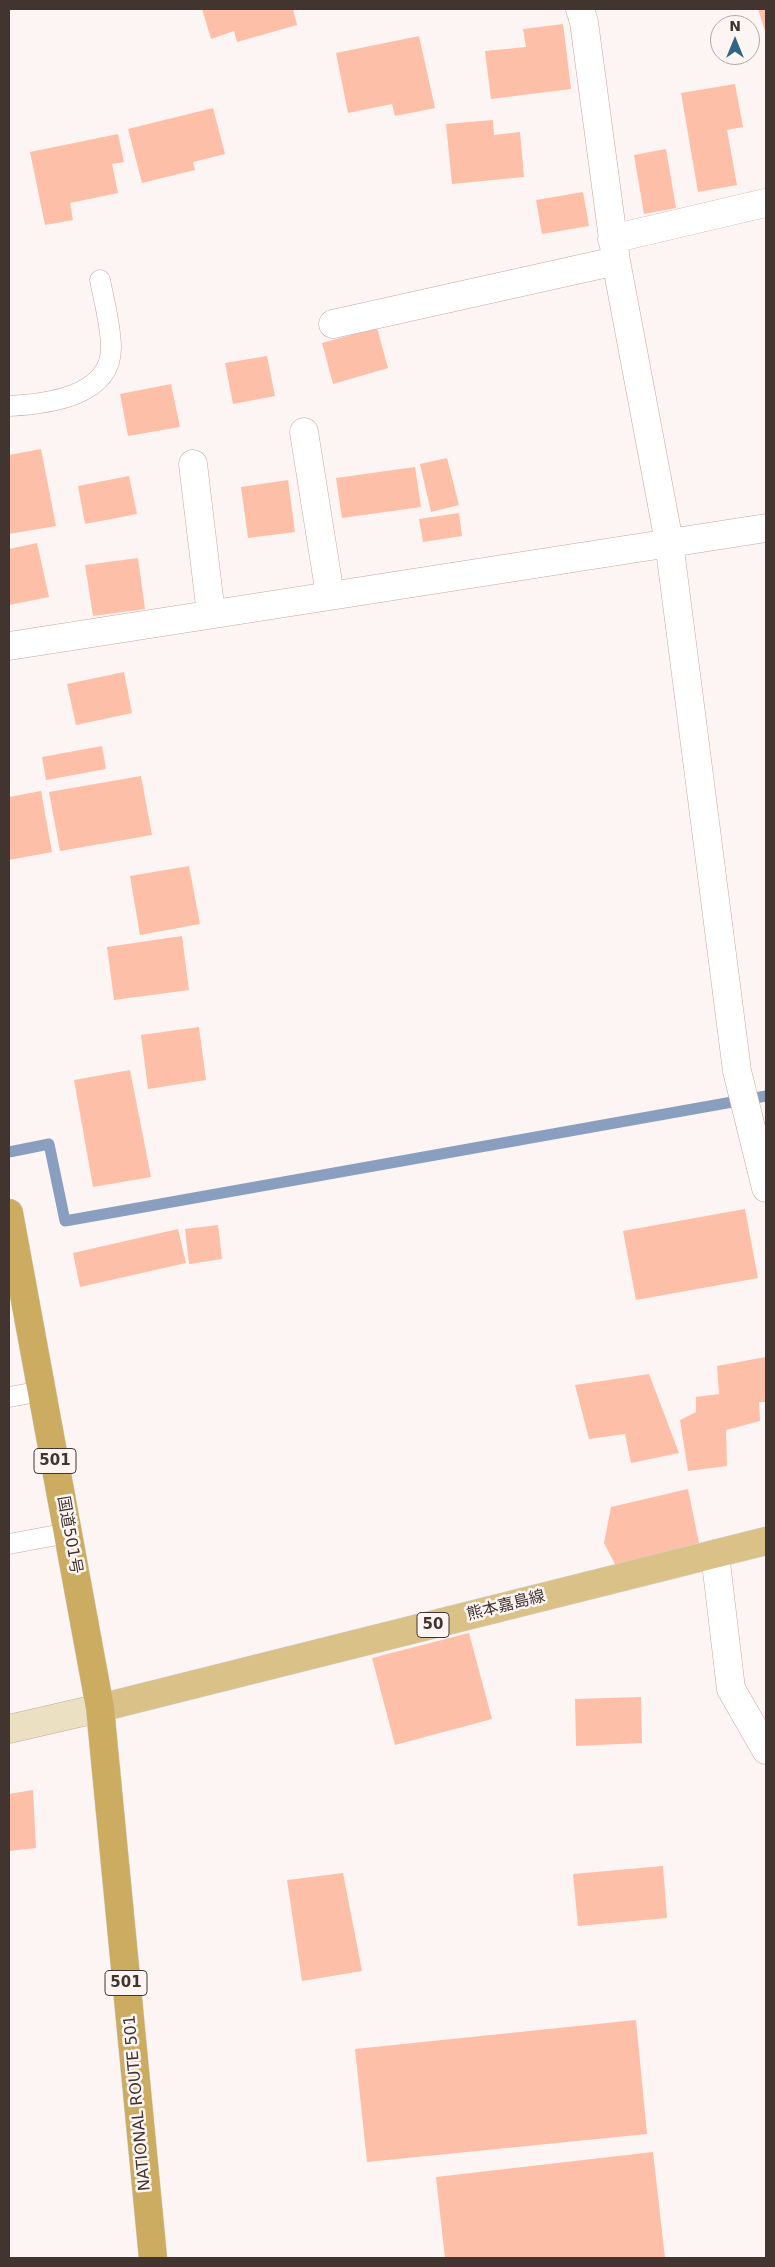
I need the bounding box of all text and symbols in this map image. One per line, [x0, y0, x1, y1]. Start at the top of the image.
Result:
north arrow [710, 15, 760, 65]
text: N [729, 18, 741, 34]
road number: 501 [34, 1448, 76, 1474]
street label: 国道501号 [53, 1495, 85, 1575]
street label: 熊本嘉島線 [465, 1587, 547, 1625]
road number: 50 [417, 1612, 449, 1638]
road number: 501 [105, 1970, 147, 1996]
street label: NATIONAL ROUTE 501 [121, 2014, 155, 2192]

